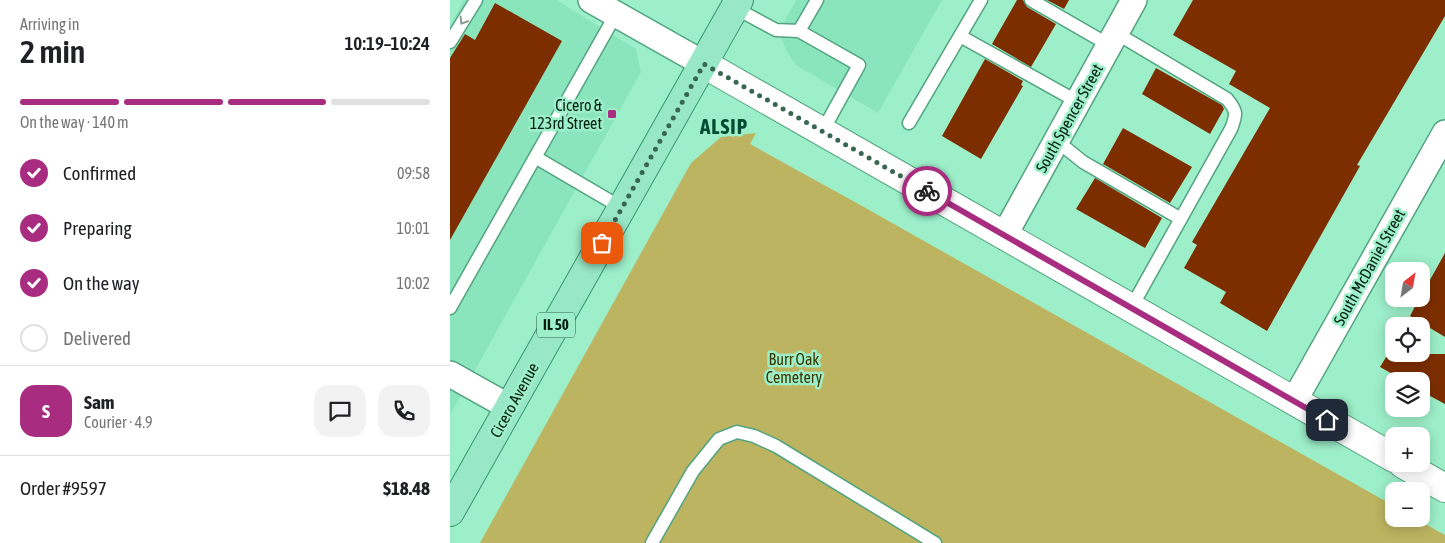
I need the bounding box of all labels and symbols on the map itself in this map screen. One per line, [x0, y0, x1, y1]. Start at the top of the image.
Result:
one-way arrow [460, 15, 469, 24]
street label: South Spencer Street [1032, 60, 1107, 176]
place label: Cicero & 123rd Street [530, 96, 603, 132]
marker: Cicero & 123rd Street [606, 108, 618, 120]
district label: ALSIP [699, 114, 748, 138]
courier [902, 166, 952, 216]
street label: South McDaniel Street [1330, 206, 1409, 328]
pin [581, 222, 623, 264]
north arrow [1385, 262, 1430, 308]
road number: IL 50 [537, 312, 575, 338]
park label: Burr Oak Cemetery [766, 350, 823, 387]
street label: Cicero Avenue [486, 359, 542, 441]
pin [1306, 399, 1348, 441]

